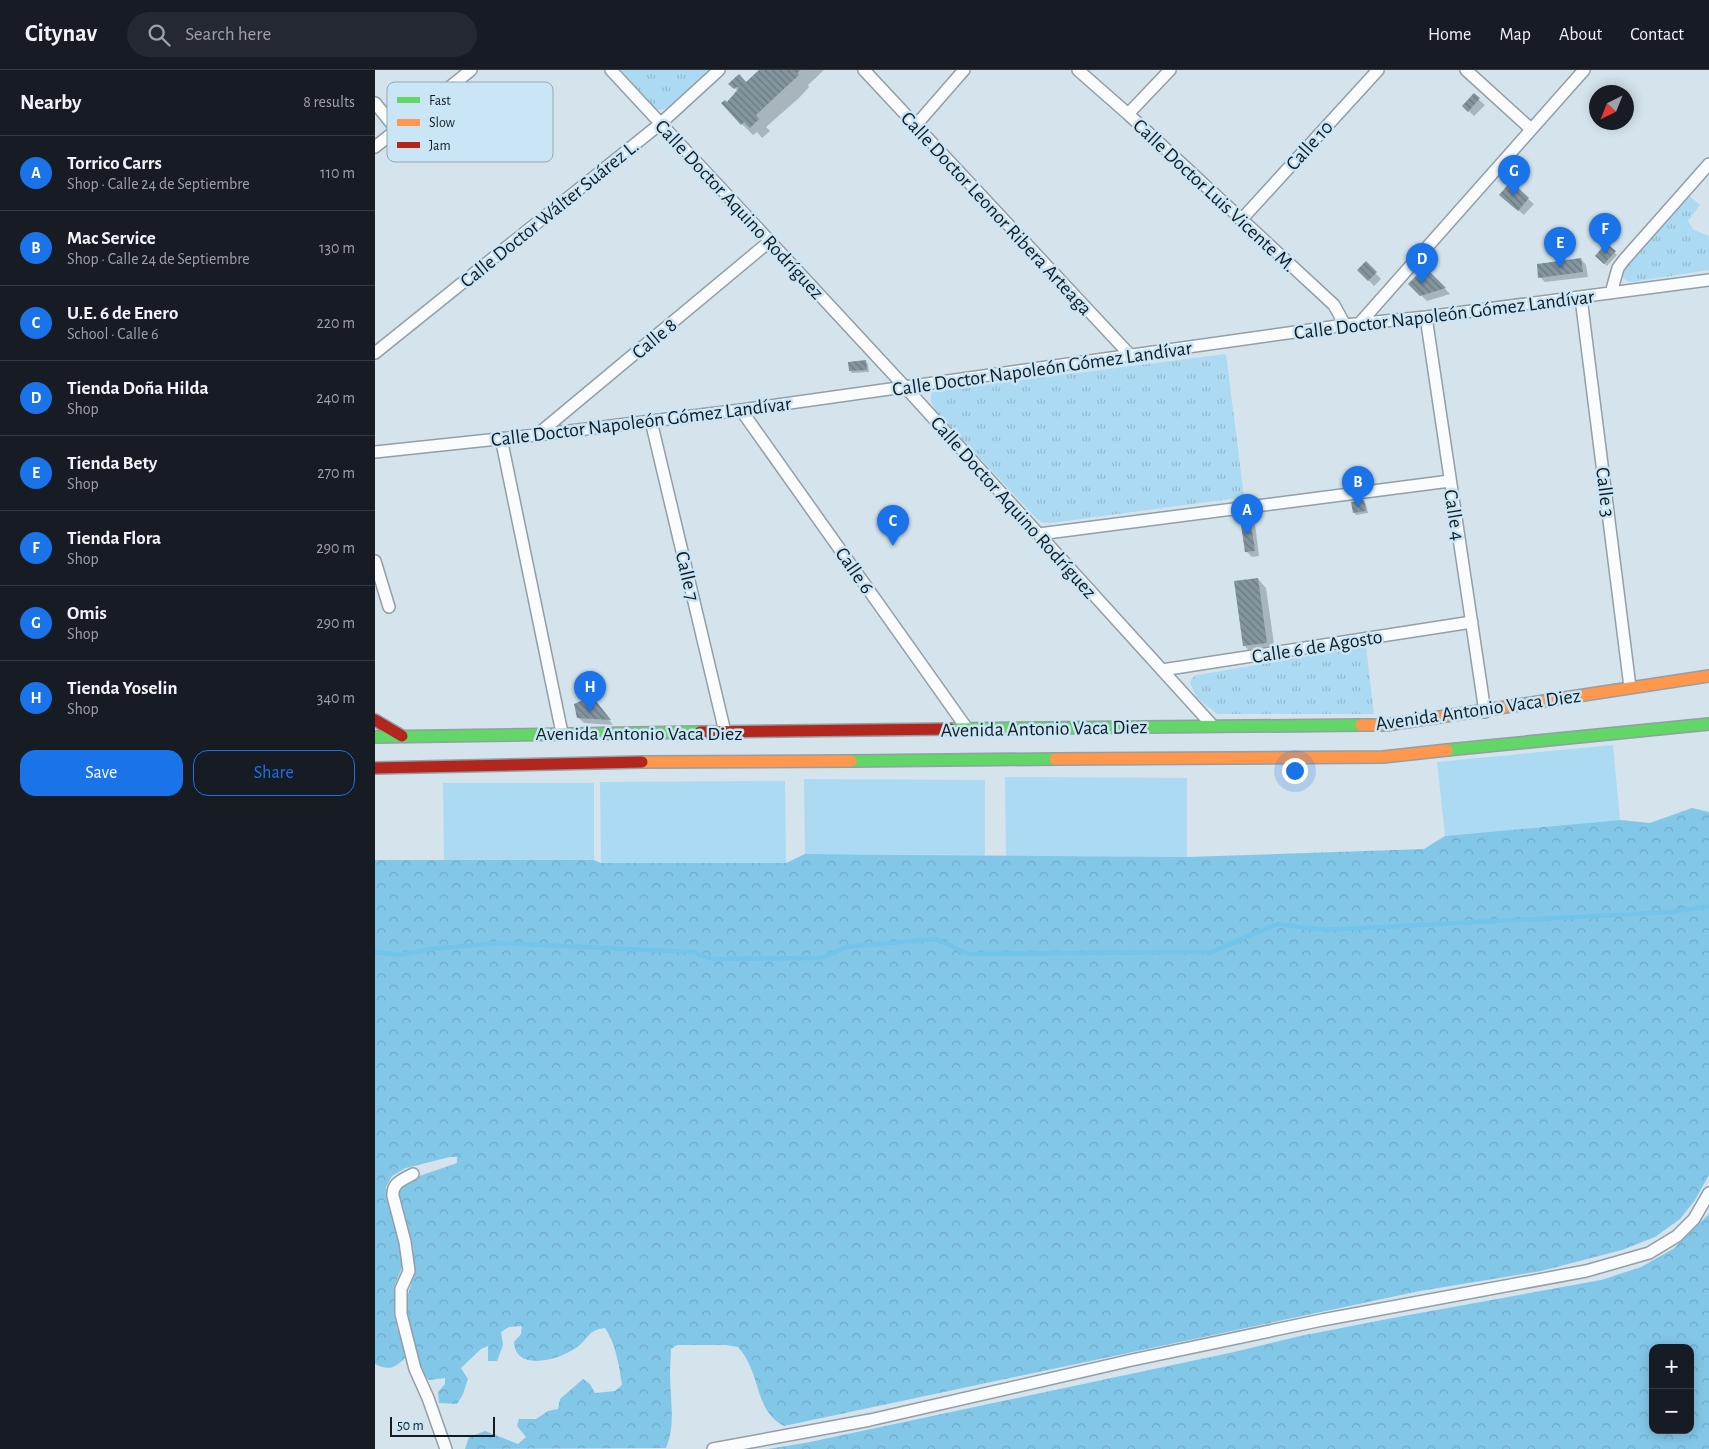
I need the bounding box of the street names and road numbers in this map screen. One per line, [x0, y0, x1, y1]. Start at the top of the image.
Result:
street label: Calle Doctor Leonor Ribera Arteaga [897, 108, 1096, 319]
street label: Calle Doctor Luis Vicente M. [1129, 115, 1300, 276]
street label: Calle Doctor Aquino Rodríguez [651, 116, 827, 303]
street label: Calle 10 [1282, 117, 1337, 174]
street label: Calle Doctor Wálter Suárez L. [457, 136, 642, 292]
street label: Calle Doctor Napoleón Gómez Landívar [1293, 287, 1596, 343]
street label: Calle 8 [628, 315, 681, 363]
street label: Calle Doctor Napoleón Gómez Landívar [891, 338, 1194, 400]
street label: Calle Doctor Napoleón Gómez Landívar [490, 394, 793, 450]
street label: Calle Doctor Aquino Rodríguez [927, 413, 1100, 602]
street label: Calle 3 [1592, 466, 1618, 518]
street label: Calle 4 [1440, 488, 1468, 542]
street label: Calle 6 [831, 544, 877, 597]
street label: Calle 7 [672, 549, 702, 603]
street label: Calle 6 de Agosto [1250, 627, 1384, 667]
street label: Avenida Antonio Vaca Diez [1374, 686, 1582, 734]
street label: Avenida Antonio Vaca Diez [940, 717, 1148, 741]
street label: Avenida Antonio Vaca Diez [536, 724, 743, 744]

